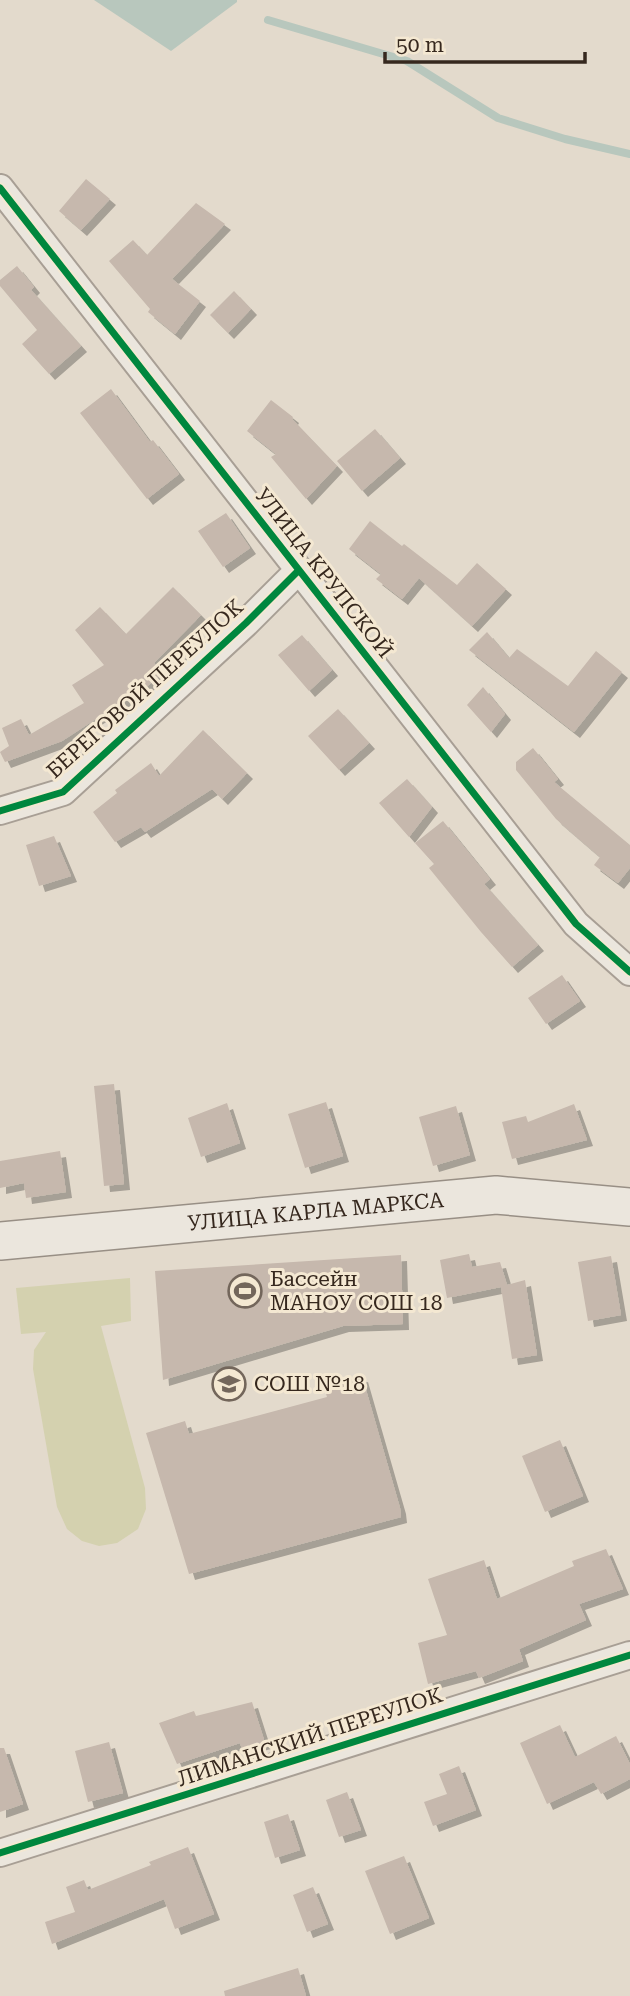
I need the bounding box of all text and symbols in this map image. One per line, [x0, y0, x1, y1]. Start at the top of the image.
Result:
scale bar [385, 21, 584, 65]
text: 50 m [396, 33, 444, 57]
street label: УЛИЦА КРУПСКОЙ [250, 483, 398, 663]
street label: БЕРЕГОВОЙ ПЕРЕУЛОК [42, 595, 248, 783]
street label: УЛИЦА КАРЛА МАРКСА [187, 1188, 445, 1236]
place label: Бассейн МАНОУ СОШ 18 [270, 1267, 443, 1315]
sports icon: Бассейн МАНОУ СОШ 18 [226, 1272, 264, 1310]
school or university icon: СОШ №18 [210, 1365, 248, 1403]
place label: СОШ №18 [254, 1372, 365, 1396]
street label: ЛИМАНСКИЙ ПЕРЕУЛОК [174, 1683, 446, 1791]

